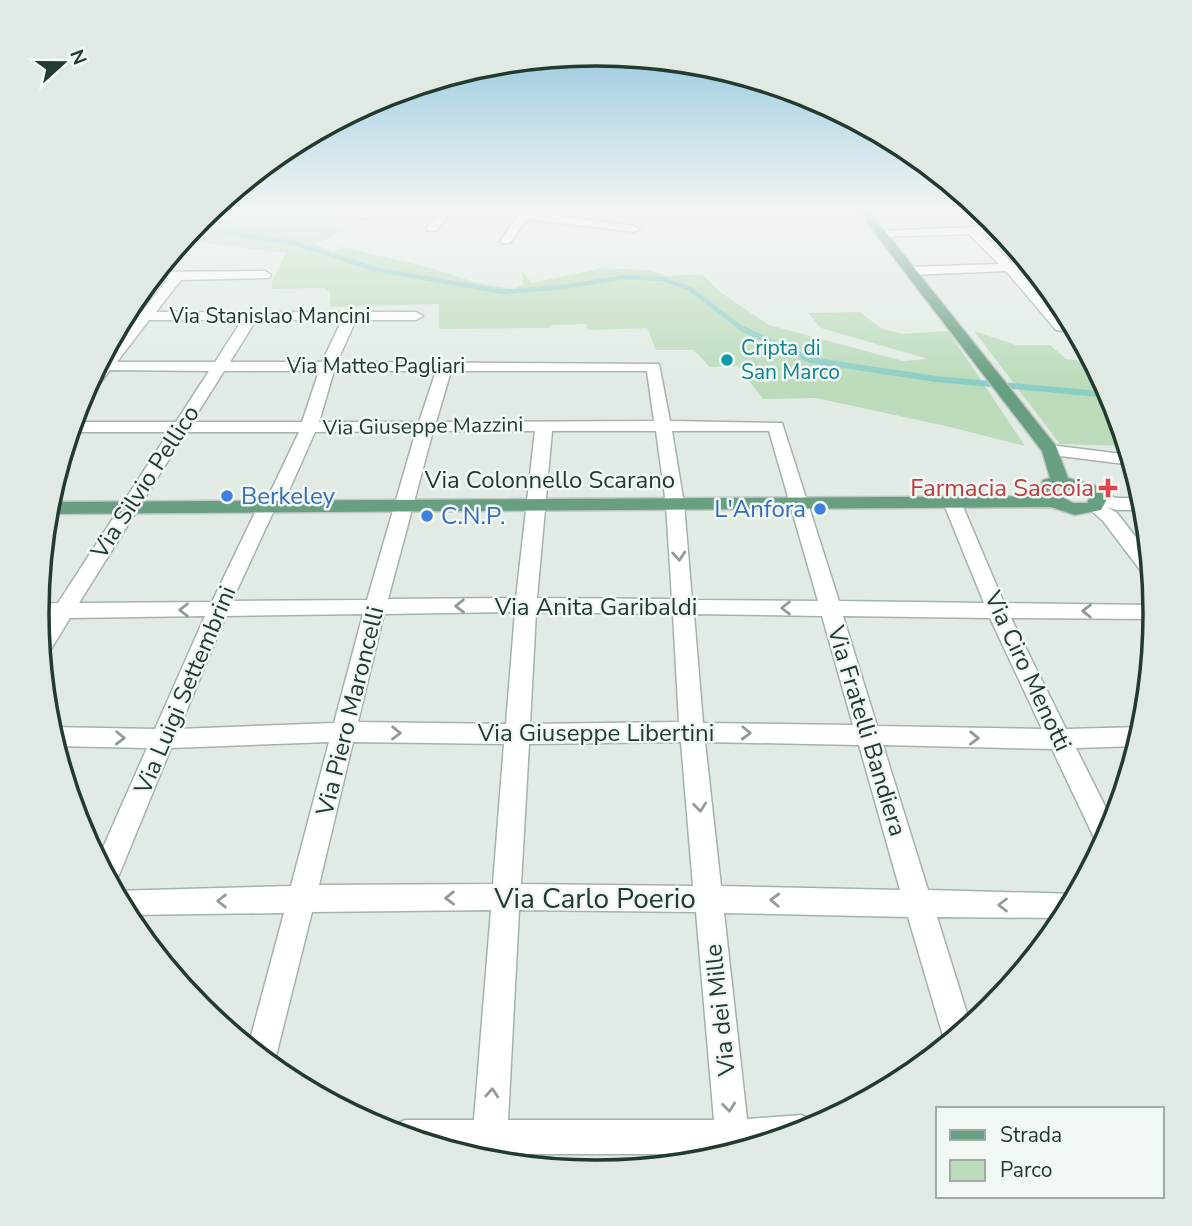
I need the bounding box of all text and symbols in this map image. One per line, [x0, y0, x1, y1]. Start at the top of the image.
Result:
north arrow [28, 28, 98, 98]
text: N [63, 46, 93, 69]
street label: Via Stanislao Mancini [169, 302, 370, 330]
place label: Cripta di San Marco [741, 334, 840, 386]
street label: Via Matteo Pagliari [286, 352, 465, 380]
marker: Cripta di San Marco [719, 352, 735, 368]
street label: Via Silvio Pellico [83, 399, 207, 566]
street label: Via Giuseppe Mazzini [322, 410, 523, 442]
street label: Via Colonnello Scarano [424, 464, 675, 496]
place label: Farmacia Saccoia [910, 472, 1094, 504]
place label: Berkeley [241, 480, 336, 512]
marker: Farmacia Saccoia [1100, 480, 1116, 496]
marker: Berkeley [219, 488, 235, 504]
place label: L'Anfora [714, 493, 806, 525]
place label: C.N.P. [441, 500, 506, 532]
marker: L'Anfora [812, 501, 828, 517]
marker: C.N.P. [419, 508, 435, 524]
one-way arrow [671, 551, 686, 562]
street label: Via Luigi Settembrini [126, 581, 243, 800]
street label: Via Ciro Menotti [977, 585, 1079, 756]
street label: Via Anita Garibaldi [494, 591, 697, 623]
one-way arrow [455, 599, 466, 614]
one-way arrow [780, 600, 791, 616]
one-way arrow [178, 602, 189, 618]
street label: Via Piero Maroncelli [308, 603, 391, 820]
one-way arrow [1081, 603, 1092, 619]
street label: Via Fratelli Bandiera [820, 621, 914, 840]
street label: Via Giuseppe Libertini [477, 717, 714, 749]
one-way arrow [392, 725, 402, 741]
one-way arrow [741, 726, 752, 741]
one-way arrow [115, 730, 126, 746]
one-way arrow [969, 730, 979, 746]
one-way arrow [692, 801, 707, 813]
street label: Via Carlo Poerio [493, 880, 696, 918]
one-way arrow [444, 890, 455, 906]
one-way arrow [217, 893, 227, 909]
one-way arrow [770, 893, 781, 908]
one-way arrow [997, 897, 1008, 913]
street label: Via dei Mille [697, 942, 743, 1079]
one-way arrow [484, 1088, 499, 1099]
one-way arrow [721, 1101, 736, 1112]
legend [936, 1107, 1164, 1198]
text: Strada [1000, 1121, 1062, 1149]
text: Parco [1000, 1156, 1053, 1184]

